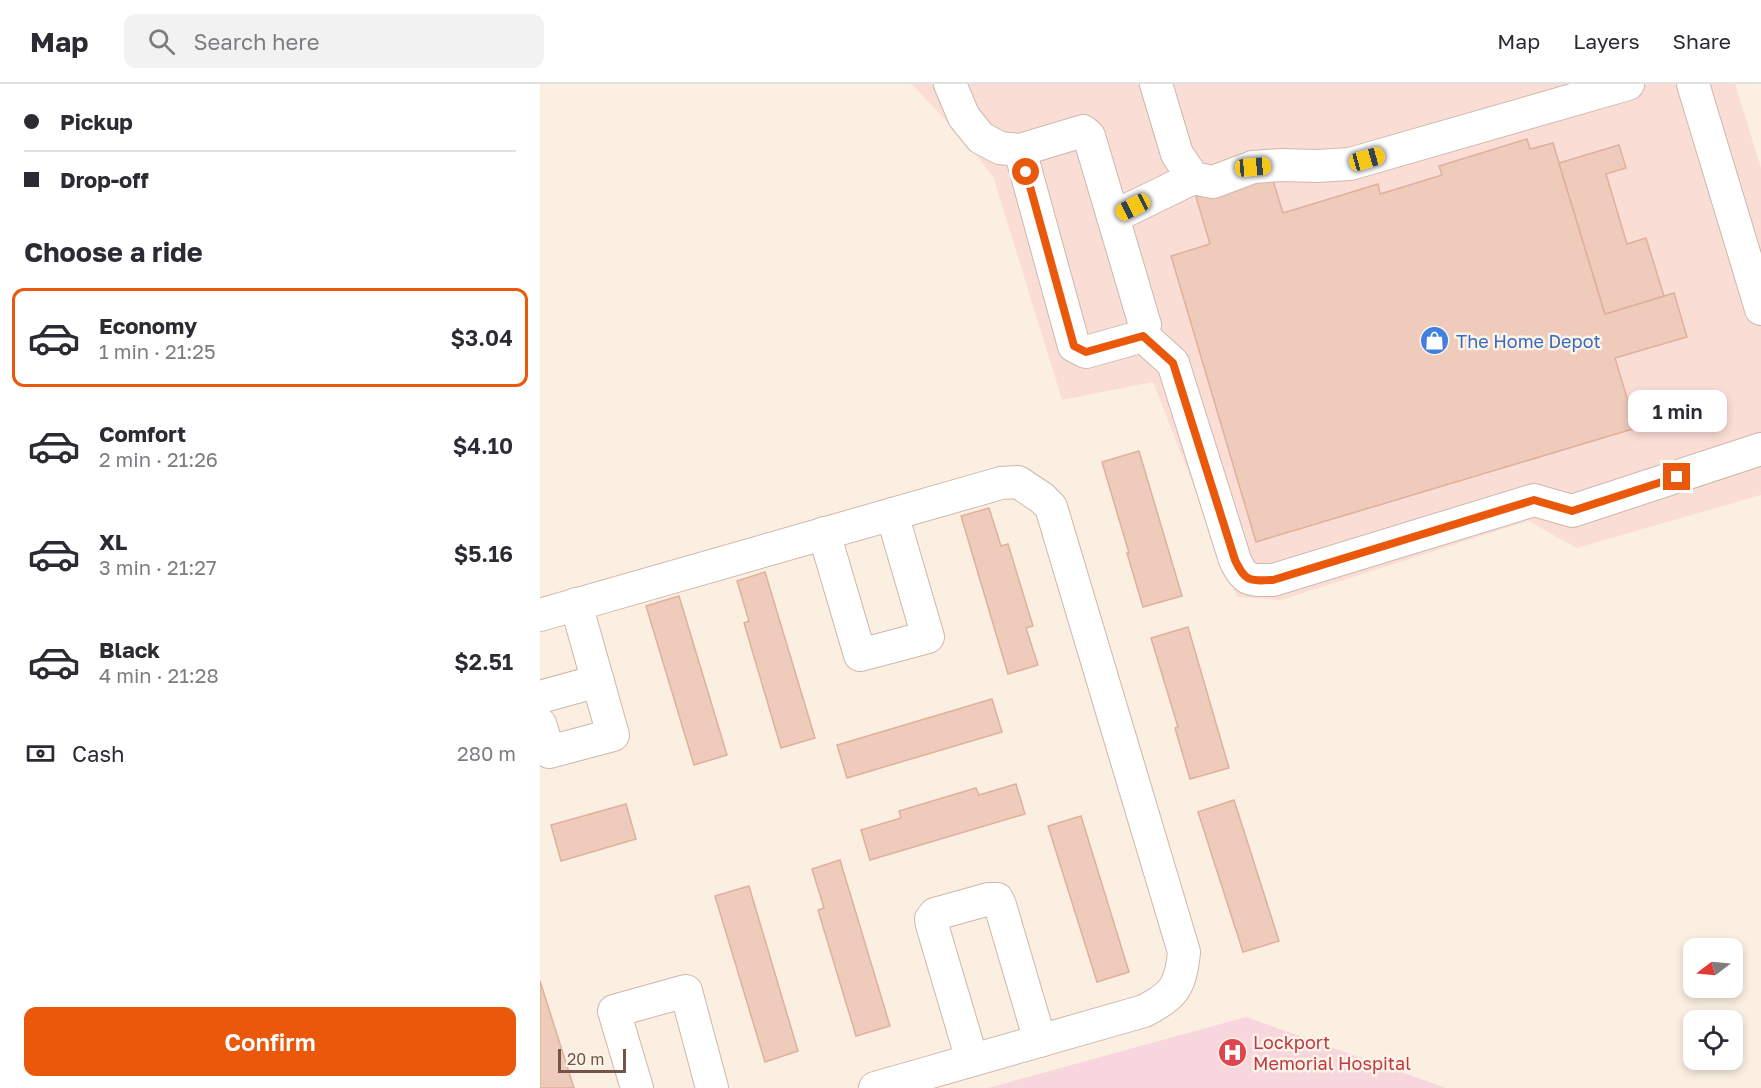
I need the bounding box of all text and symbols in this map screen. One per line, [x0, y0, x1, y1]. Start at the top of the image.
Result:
search box [124, 14, 544, 68]
text: Map [30, 25, 88, 58]
icon: search [145, 25, 178, 58]
text: Search here [193, 28, 319, 55]
text: Map [1497, 28, 1540, 54]
text: Layers [1573, 28, 1640, 54]
text: Share [1673, 28, 1731, 54]
text: Pickup [60, 108, 133, 135]
car [1347, 145, 1387, 173]
car [1234, 156, 1272, 178]
route start [1012, 158, 1039, 185]
text: Drop-off [60, 166, 149, 193]
car [1113, 191, 1153, 223]
text: Choose a ride [24, 236, 203, 268]
icon: car [27, 311, 81, 365]
text: Economy [99, 312, 197, 339]
text: $3.04 [451, 324, 513, 351]
shop icon: The Home Depot [1419, 325, 1451, 357]
place label: The Home Depot [1456, 330, 1601, 352]
text: 1 min · 21:25 [99, 339, 216, 363]
callout: 1 min [1628, 390, 1726, 432]
text: 1 min [1652, 399, 1703, 423]
icon: car [27, 419, 81, 473]
text: Comfort [99, 420, 186, 447]
text: $4.10 [453, 432, 513, 459]
text: 2 min · 21:26 [99, 447, 218, 471]
route end [1663, 463, 1690, 490]
icon: car [27, 527, 81, 581]
text: XL [99, 528, 127, 555]
text: $5.16 [454, 540, 513, 567]
text: 3 min · 21:27 [99, 555, 217, 579]
icon: car [27, 635, 81, 689]
text: Black [99, 636, 160, 663]
text: $2.51 [454, 648, 513, 675]
text: 4 min · 21:28 [99, 663, 219, 687]
icon: cash [24, 737, 57, 770]
text: Cash [72, 740, 125, 767]
text: 280 m [457, 741, 516, 765]
north arrow [1683, 938, 1743, 998]
map controls [1683, 938, 1743, 1070]
button: Confirm [24, 1007, 516, 1076]
button: locate [1683, 1010, 1743, 1070]
place label: Lockport Memorial Hospital [1253, 1031, 1411, 1074]
hospital icon: Lockport Memorial Hospital [1216, 1036, 1248, 1068]
scale bar [558, 1046, 626, 1074]
text: 20 m [567, 1049, 604, 1069]

